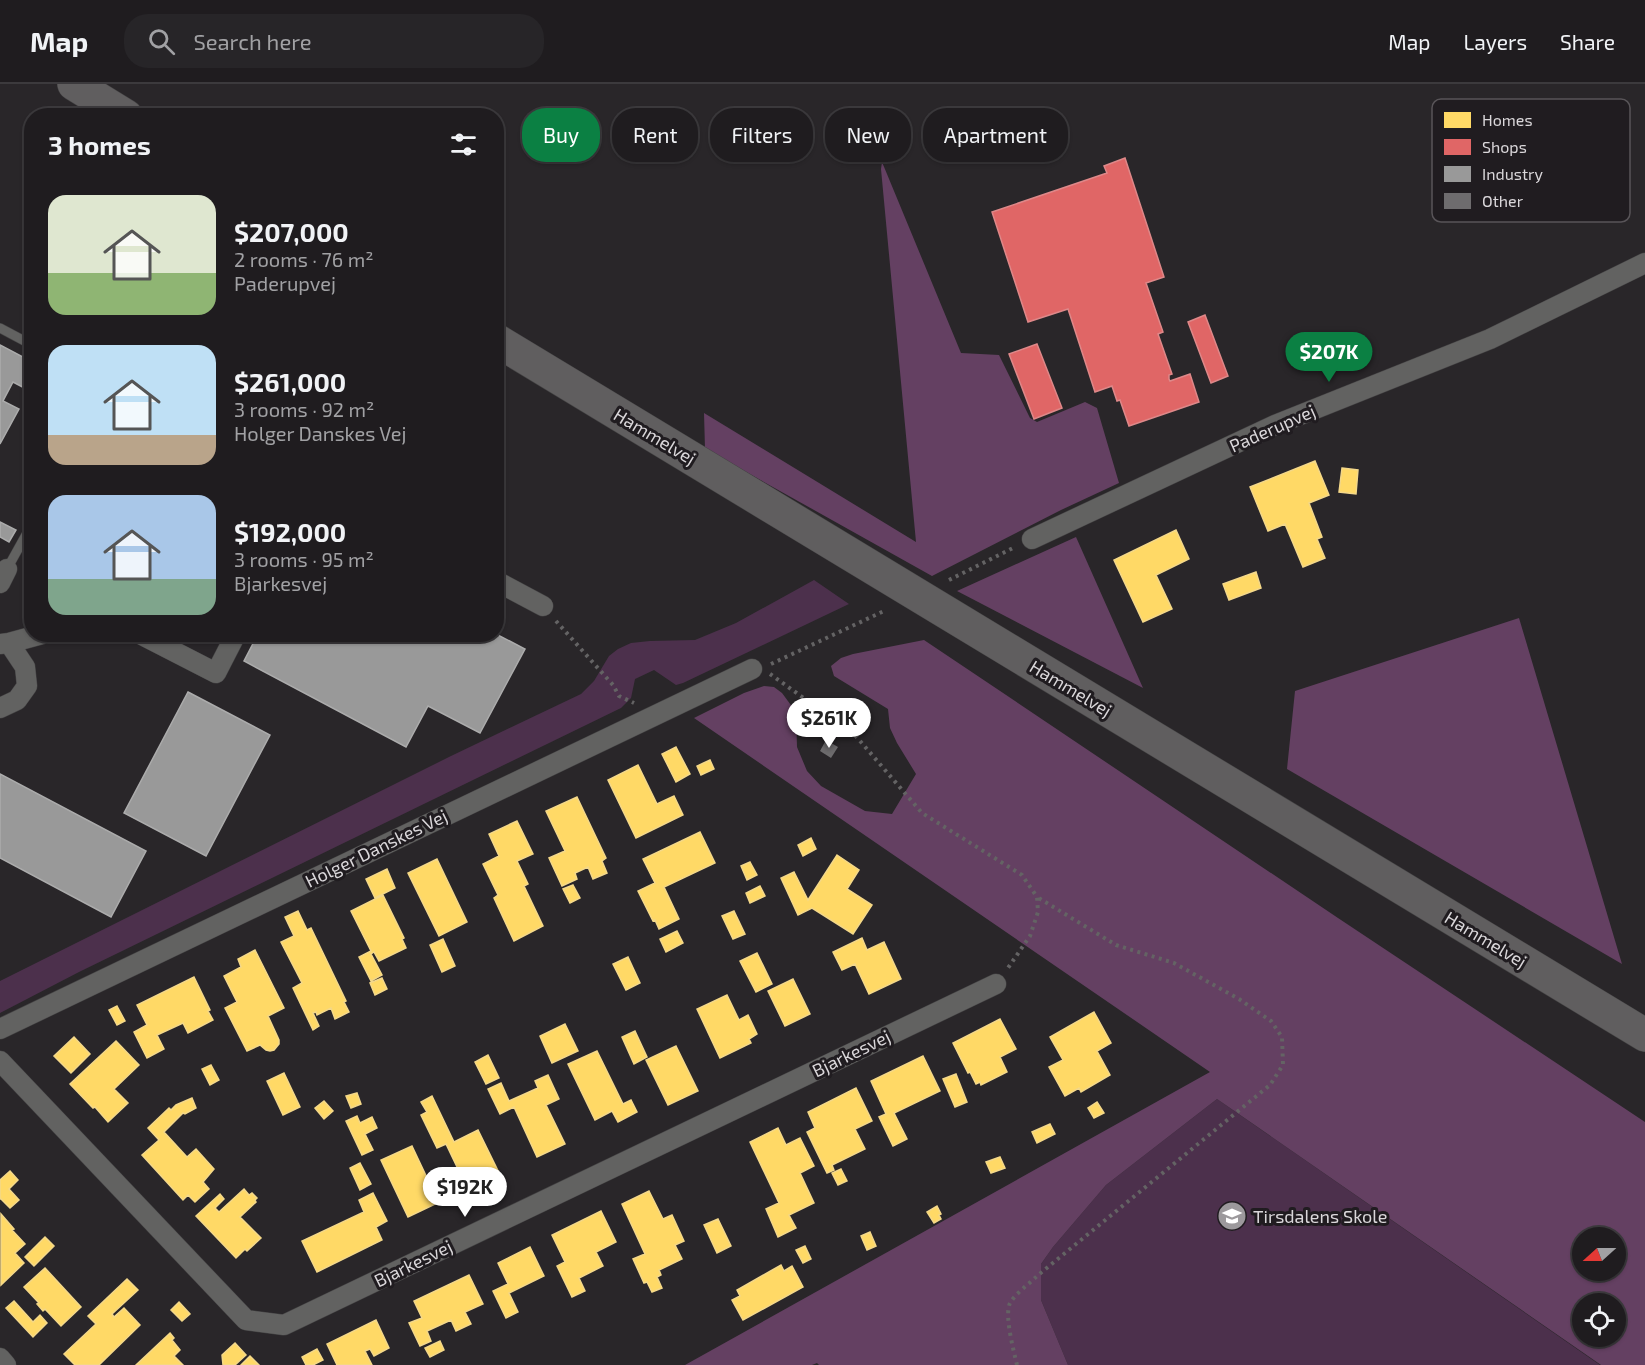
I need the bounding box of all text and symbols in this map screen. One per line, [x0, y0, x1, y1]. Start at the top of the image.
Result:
search box [124, 14, 544, 68]
text: Map [30, 24, 88, 58]
icon: search [145, 25, 178, 58]
text: Search here [193, 28, 312, 54]
text: Map [1388, 29, 1430, 54]
text: Layers [1463, 29, 1527, 54]
text: Share [1560, 29, 1615, 54]
legend [1432, 99, 1630, 222]
chip: Buy [522, 108, 600, 162]
chip: Rent [612, 108, 698, 162]
chip: Filters [710, 108, 813, 162]
chip: New [825, 108, 911, 162]
chip: Apartment [923, 108, 1068, 162]
text: Homes [1482, 110, 1533, 129]
icon: filters [447, 128, 480, 161]
text: 3 homes [48, 129, 151, 160]
text: Shops [1482, 137, 1527, 156]
text: Industry [1482, 164, 1543, 183]
text: Other [1482, 191, 1524, 210]
text: $207,000 [234, 216, 349, 247]
icon: home [96, 219, 168, 291]
text: 2 rooms · 76 m² [234, 247, 373, 271]
text: Paderupvej [234, 271, 336, 295]
pin: $207K [1287, 332, 1371, 383]
text: $207K [1299, 339, 1359, 363]
text: $261,000 [234, 366, 346, 397]
icon: home [96, 369, 168, 441]
text: 3 rooms · 92 m² [234, 397, 374, 421]
street label: Paderupvej [1226, 399, 1318, 457]
street label: Hammelvej [610, 403, 700, 469]
text: Holger Danskes Vej [234, 421, 407, 445]
text: $192,000 [234, 516, 346, 547]
icon: home [96, 519, 168, 591]
text: 3 rooms · 95 m² [234, 547, 374, 571]
text: Bjarkesvej [234, 571, 327, 595]
street label: Hammelvej [1026, 655, 1116, 721]
pin: $261K [787, 698, 871, 749]
text: $261K [801, 705, 857, 729]
street label: Holger Danskes Vej [301, 804, 451, 892]
street label: Hammelvej [1441, 906, 1531, 972]
street label: Bjarkesvej [808, 1025, 894, 1081]
pin: $192K [423, 1167, 507, 1218]
text: $192K [437, 1174, 493, 1198]
school or university icon: Tirsdalens Skole [1216, 1200, 1248, 1232]
place label: Tirsdalens Skole [1253, 1205, 1387, 1227]
north arrow [1572, 1227, 1626, 1281]
map controls [1572, 1227, 1626, 1347]
street label: Bjarkesvej [370, 1235, 456, 1291]
button: locate [1572, 1293, 1626, 1347]

